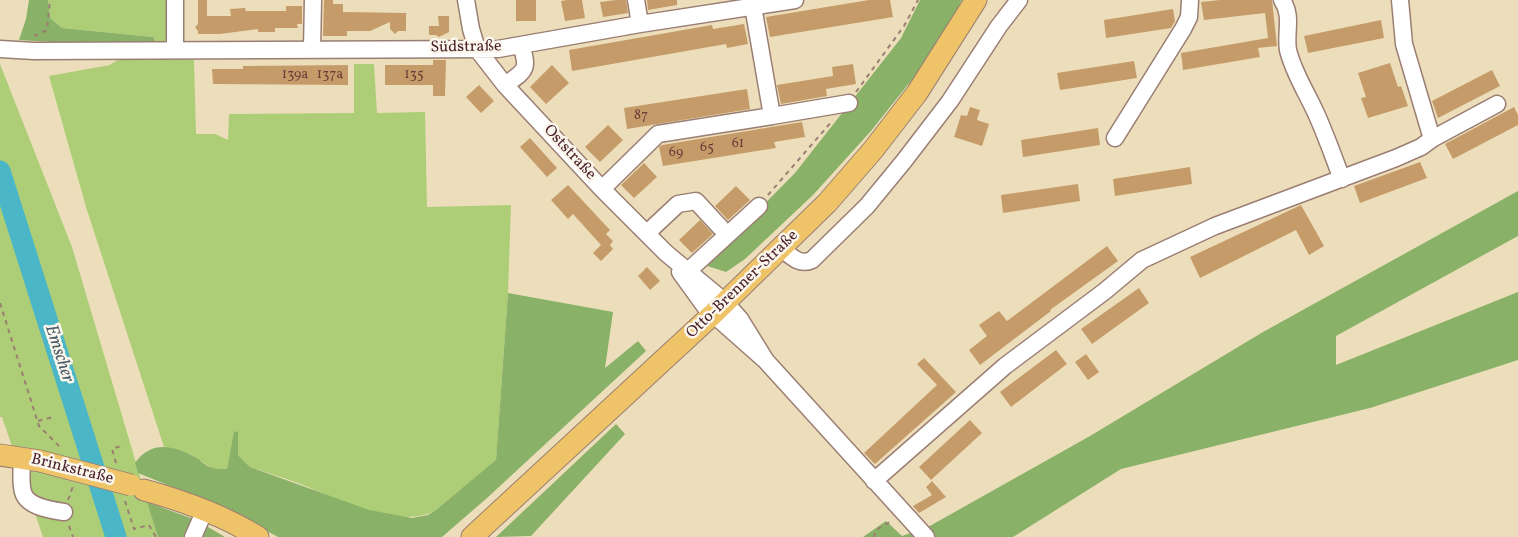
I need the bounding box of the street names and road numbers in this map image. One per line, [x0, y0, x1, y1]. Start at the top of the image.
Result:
street label: Südstraße [430, 38, 502, 58]
street label: Oststraße [539, 121, 599, 185]
street label: Otto-Brenner-Straße [683, 227, 803, 343]
street label: Brinkstraße [29, 451, 115, 489]

